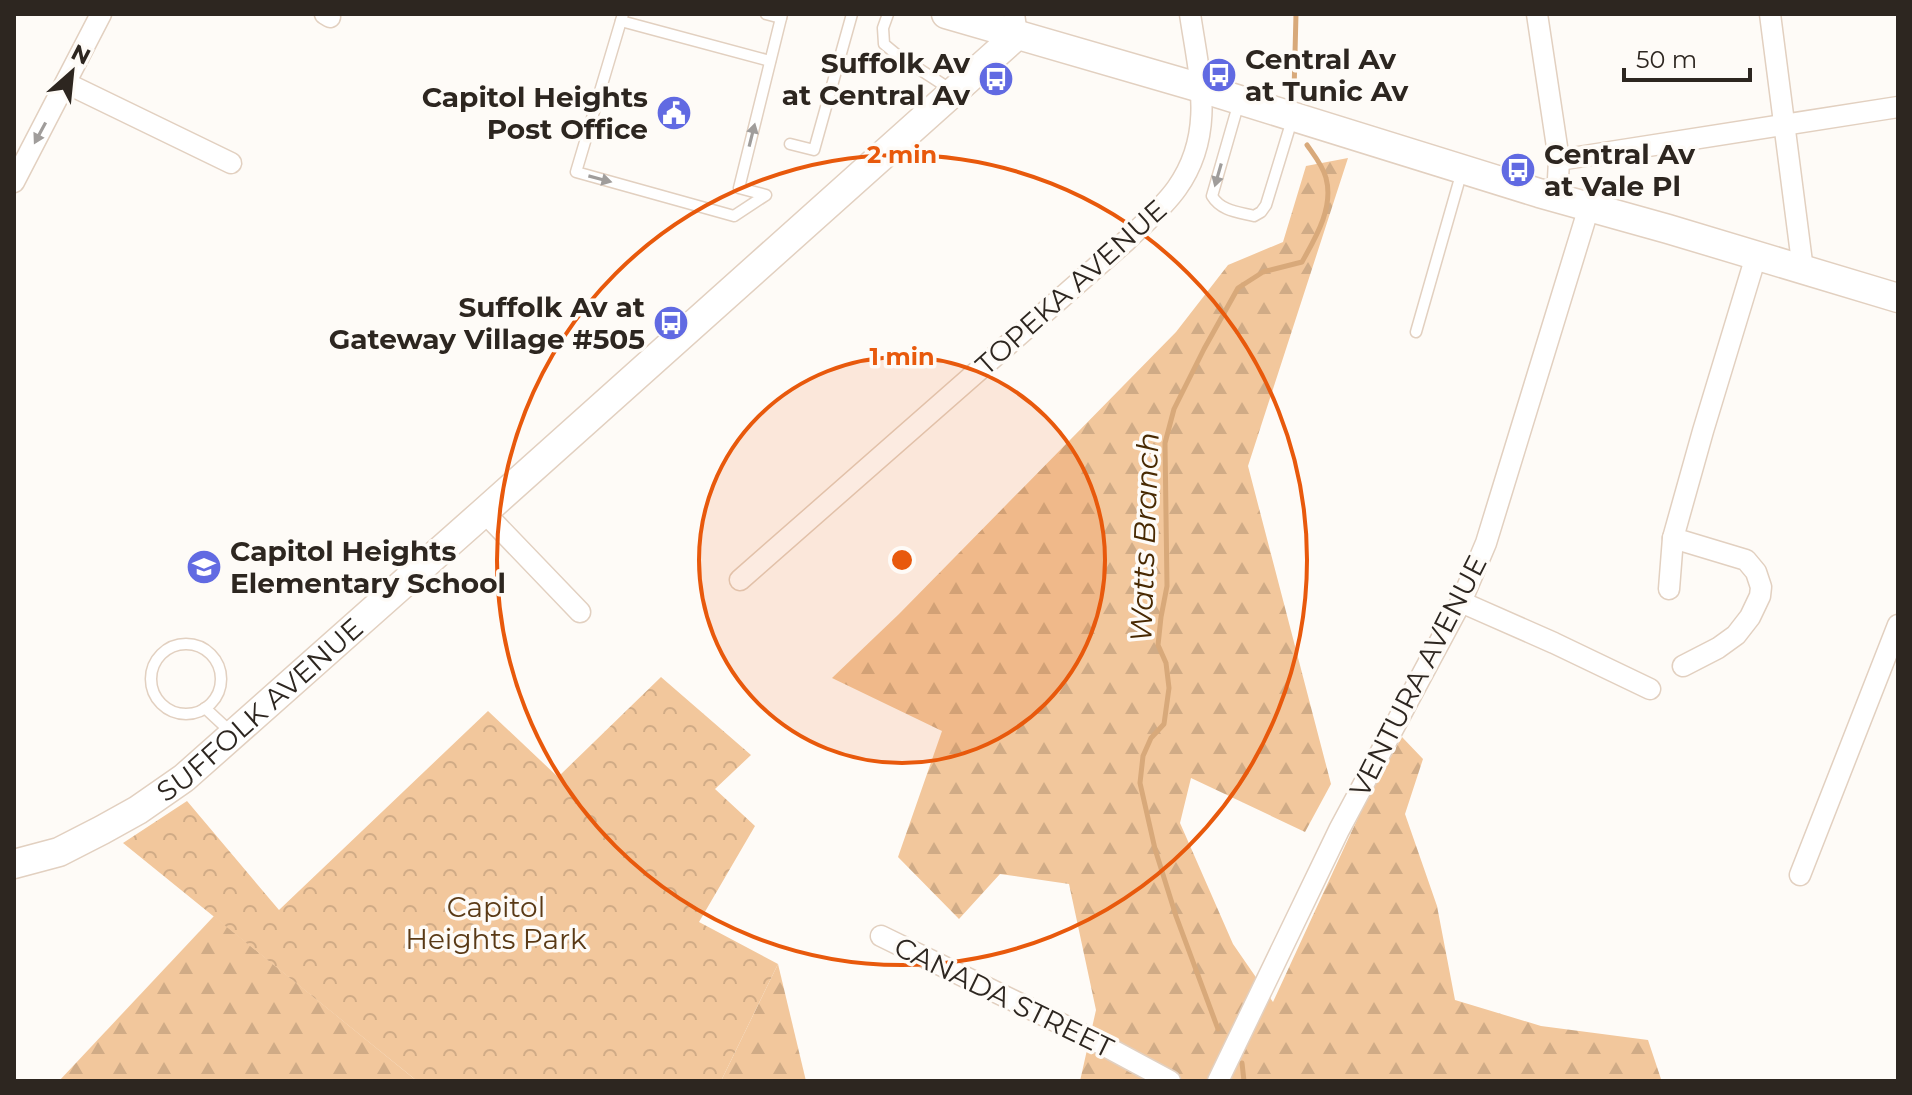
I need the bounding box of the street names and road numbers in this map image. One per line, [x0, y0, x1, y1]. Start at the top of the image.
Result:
street label: TOPEKA AVENUE [969, 192, 1173, 382]
street label: VENTURA AVENUE [1342, 549, 1494, 803]
street label: SUFFOLK AVENUE [150, 611, 370, 809]
street label: CANADA STREET [889, 929, 1119, 1065]

